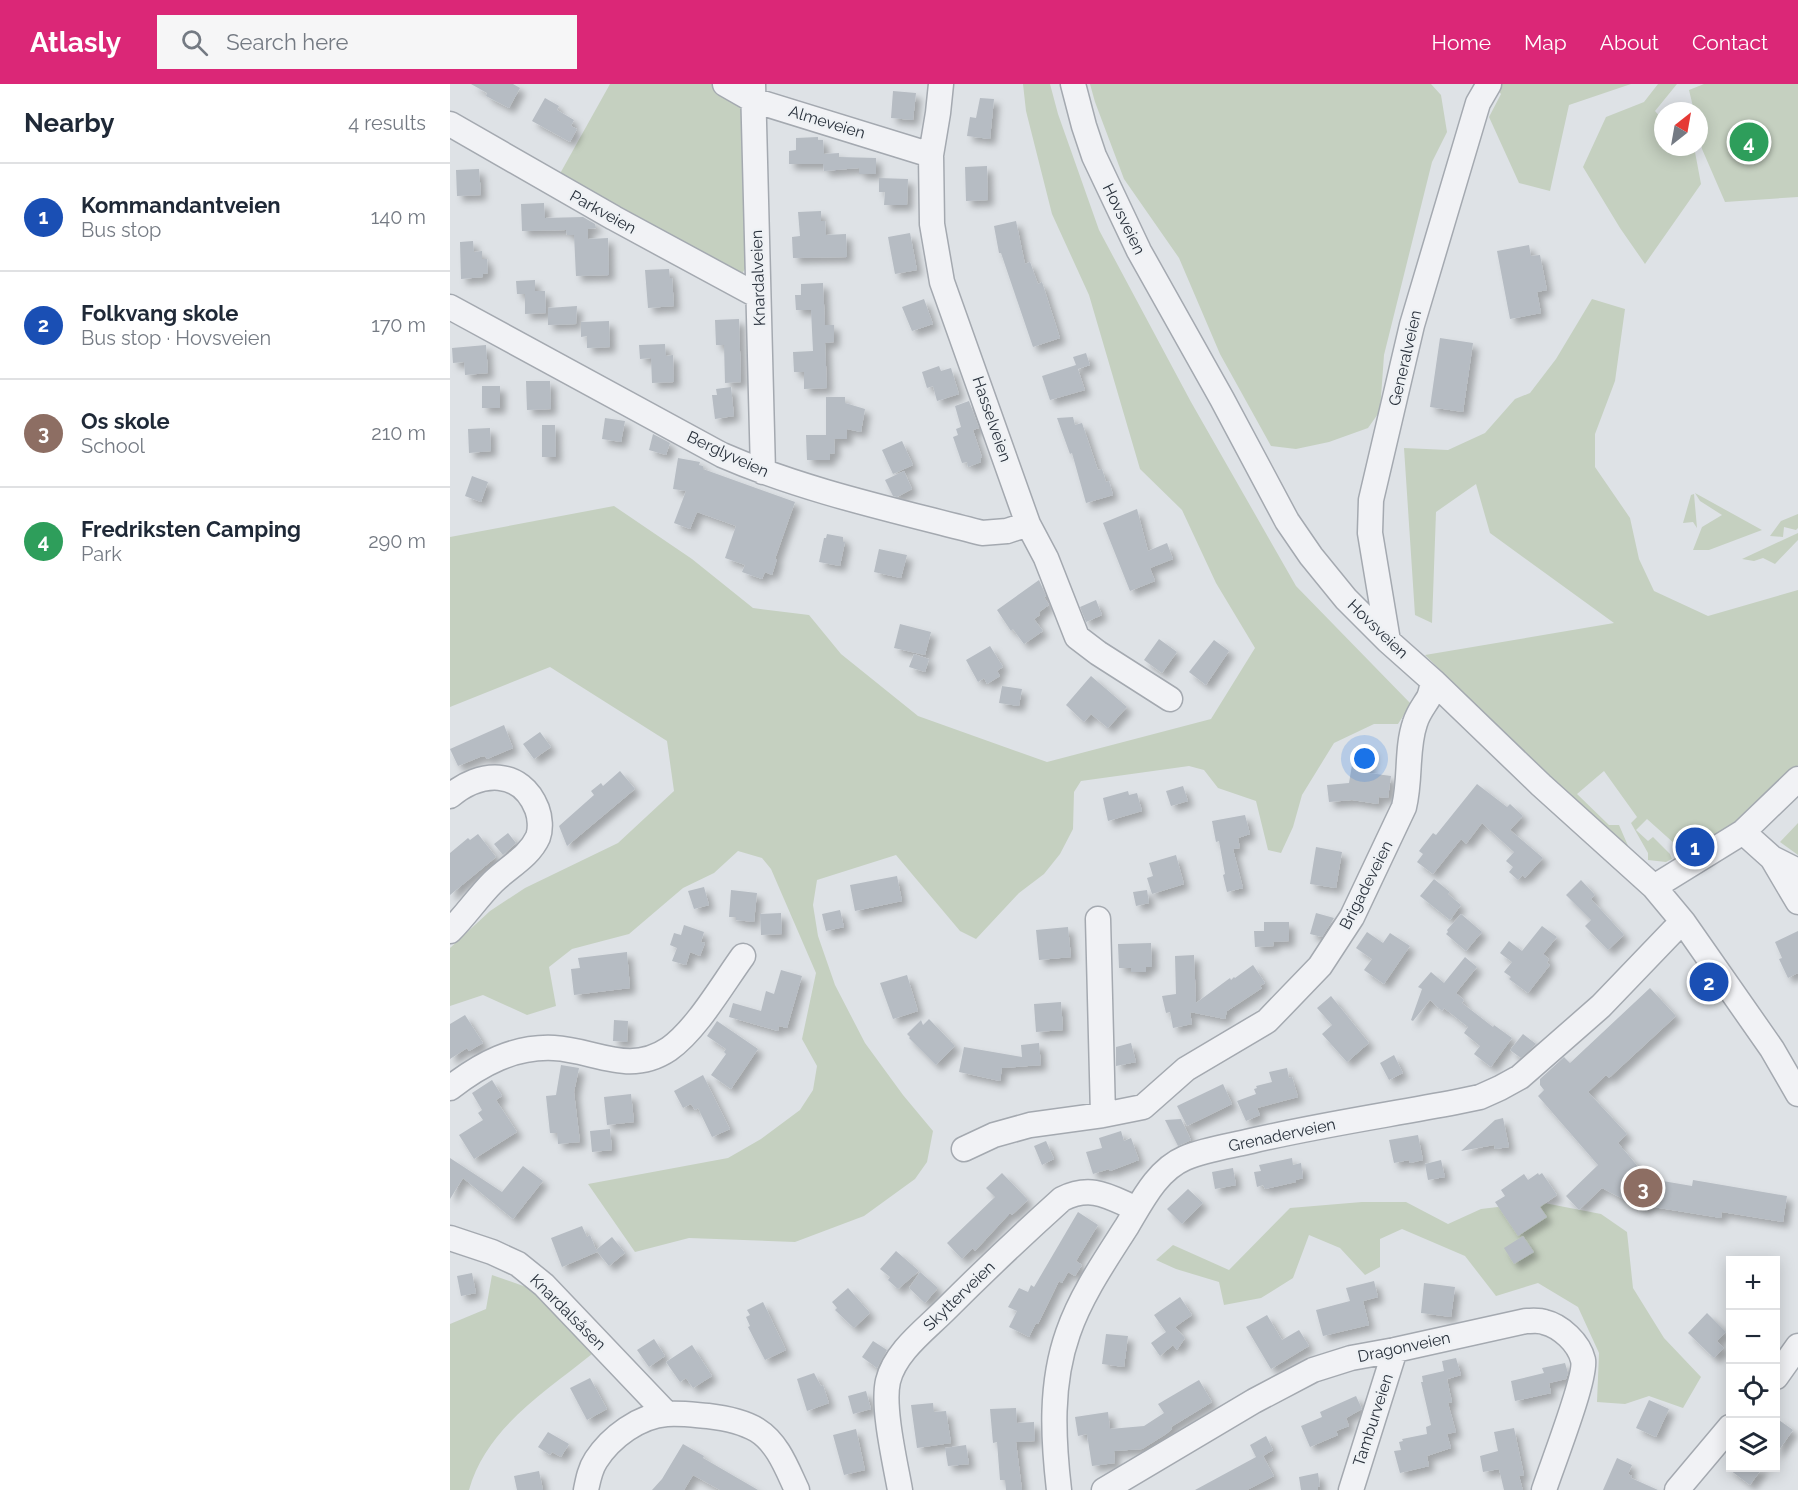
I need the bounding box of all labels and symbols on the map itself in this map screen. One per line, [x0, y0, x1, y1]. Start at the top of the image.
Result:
street label: Almeveien [787, 101, 867, 143]
north arrow [1654, 102, 1708, 156]
pin: 4 [1730, 120, 1768, 164]
street label: Hovsveien [1099, 180, 1149, 258]
street label: Parkveien [567, 186, 639, 238]
street label: Knardalveien [747, 230, 769, 326]
street label: Generalveien [1385, 308, 1425, 408]
street label: Hasselveien [968, 374, 1016, 464]
street label: Berglyveien [684, 427, 772, 481]
street label: Hovsveien [1344, 596, 1412, 662]
your location [1350, 744, 1379, 773]
pin: 1 [1676, 824, 1714, 870]
street label: Brigadeveien [1335, 837, 1397, 933]
pin: 2 [1690, 960, 1728, 1004]
street label: Grenaderveien [1227, 1114, 1337, 1156]
pin: 3 [1624, 1166, 1662, 1210]
street label: Skytterveien [919, 1257, 999, 1335]
street label: Knardalsåsen [526, 1270, 610, 1354]
street label: Dragonveien [1356, 1328, 1452, 1366]
street label: Tamburveien [1349, 1371, 1397, 1469]

